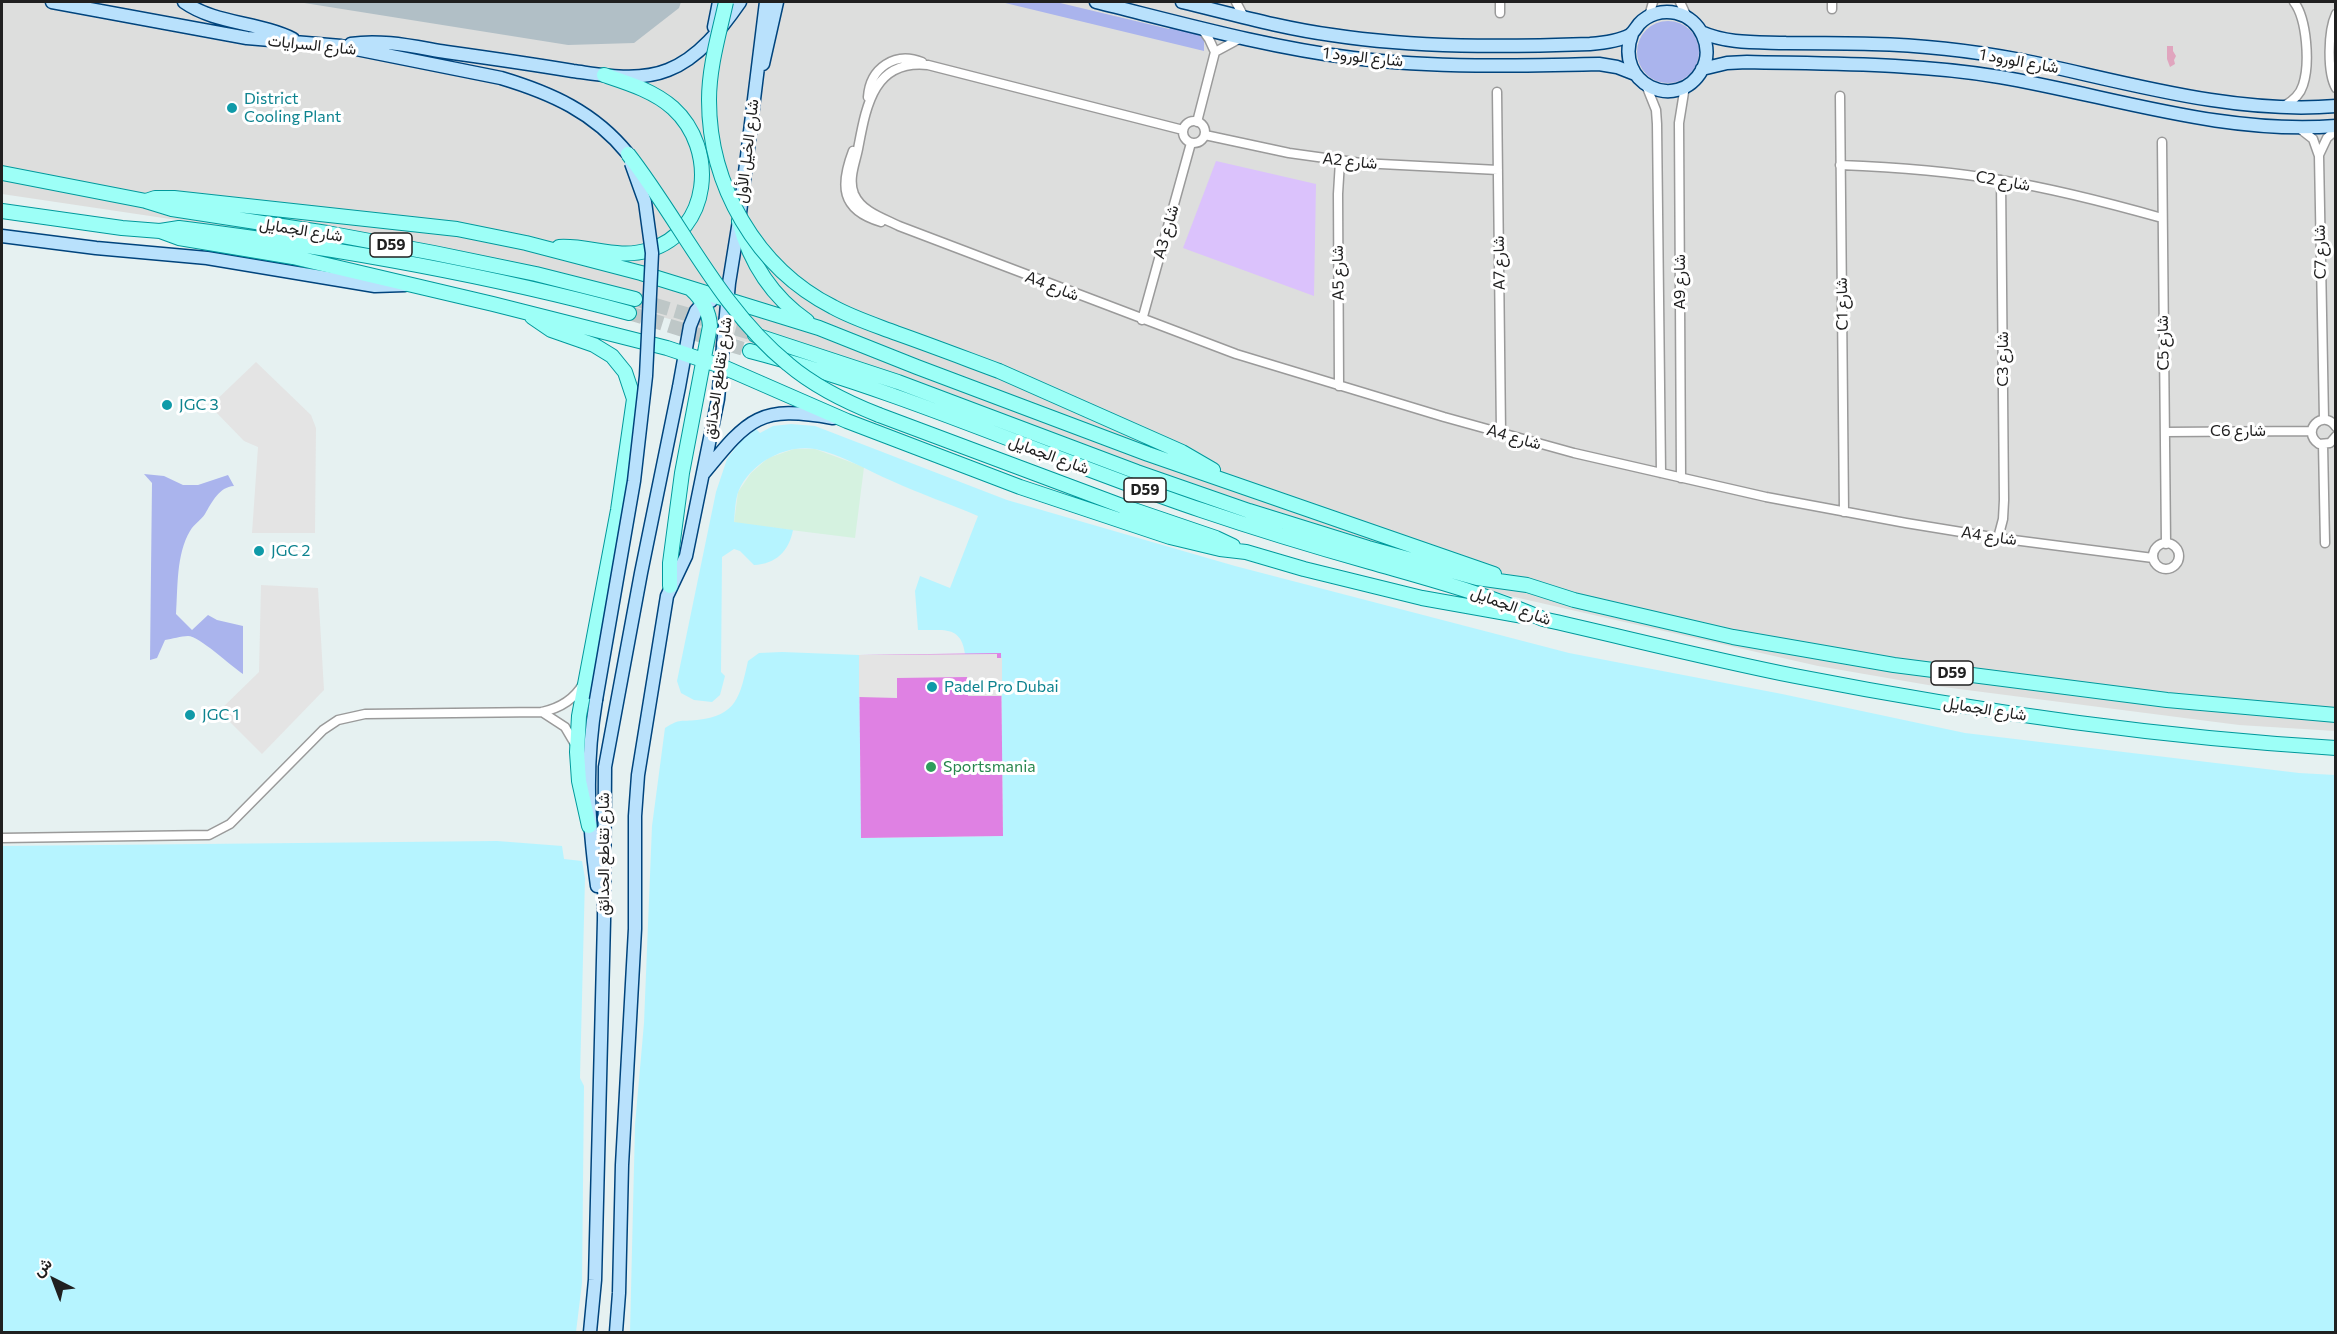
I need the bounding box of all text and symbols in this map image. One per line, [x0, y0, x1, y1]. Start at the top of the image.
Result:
street label: شارع السرايات [267, 31, 357, 59]
street label: شارع الورود 1 [1322, 43, 1404, 71]
street label: شارع الورود 1 [1978, 45, 2060, 77]
place label: District Cooling Plant [244, 89, 341, 127]
street label: شارع الخيل الأول [731, 98, 763, 204]
marker: District Cooling Plant [225, 101, 239, 115]
street label: A2 شارع [1322, 149, 1378, 173]
street label: C2 شارع [1974, 167, 2032, 195]
street label: A3 شارع [1149, 203, 1183, 261]
street label: شارع الجمايل [258, 214, 344, 246]
street label: C7 شارع [2310, 225, 2330, 279]
road number: D59 [370, 233, 412, 257]
street label: A7 شارع [1489, 235, 1509, 291]
street label: A5 شارع [1328, 245, 1348, 301]
street label: A9 شارع [1670, 254, 1690, 310]
street label: A4 شارع [1022, 267, 1082, 305]
street label: C1 شارع [1832, 277, 1852, 331]
street label: C5 شارع [2153, 315, 2173, 371]
street label: شارع تقاطع الحدائق [700, 316, 736, 440]
street label: C3 شارع [1993, 331, 2013, 387]
place label: JGC 3 [179, 395, 219, 415]
marker: JGC 3 [160, 398, 174, 412]
street label: A4 شارع [1484, 420, 1544, 454]
street label: C6 شارع [2210, 421, 2266, 441]
street label: شارع الجمايل [1006, 432, 1092, 478]
road number: D59 [1124, 478, 1166, 502]
street label: A4 شارع [1960, 523, 2018, 549]
place label: JGC 2 [271, 541, 310, 561]
marker: JGC 2 [252, 544, 266, 558]
street label: شارع الجمايل [1468, 583, 1554, 629]
road number: D59 [1931, 661, 1973, 685]
place label: Padel Pro Dubai [944, 677, 1059, 697]
marker: Padel Pro Dubai [925, 680, 939, 694]
street label: شارع الجمايل [1942, 693, 2028, 725]
place label: JGC 1 [202, 705, 239, 725]
marker: JGC 1 [183, 708, 197, 722]
place label: Sportsmania [943, 757, 1036, 777]
marker: Sportsmania [924, 760, 938, 774]
street label: شارع تقاطع الحدائق [594, 792, 614, 916]
north arrow [24, 1250, 84, 1310]
text: ش [28, 1253, 55, 1280]

